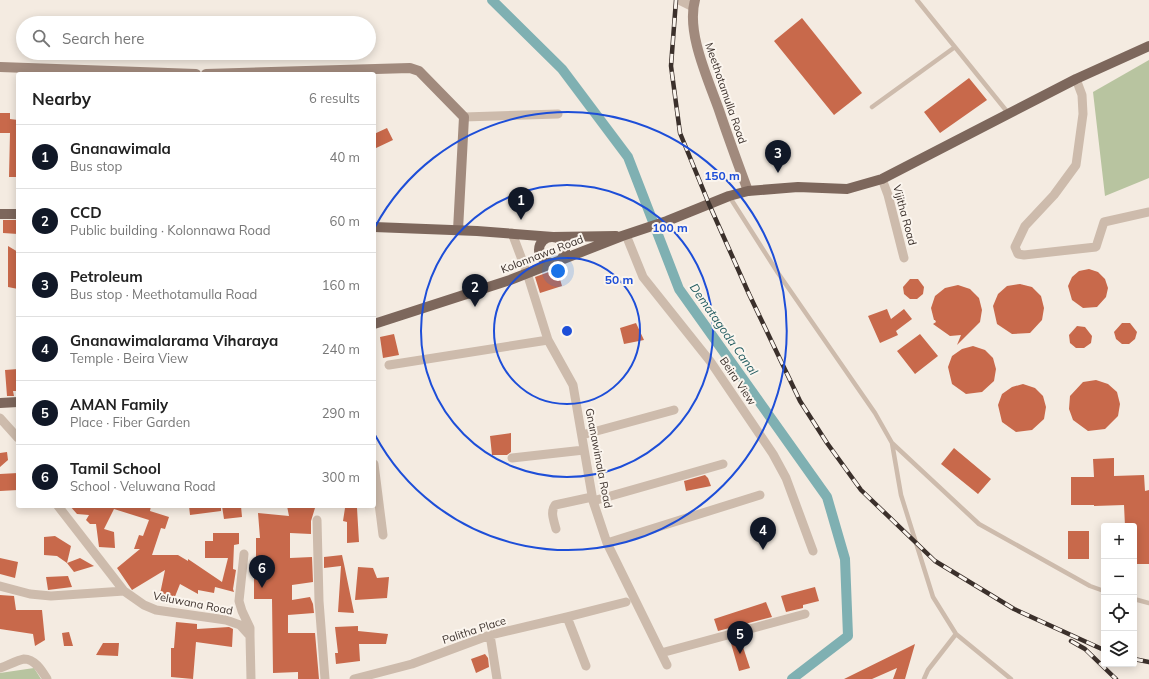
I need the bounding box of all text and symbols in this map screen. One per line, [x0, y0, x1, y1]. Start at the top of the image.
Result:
search box [16, 16, 376, 60]
icon: search [30, 27, 52, 49]
text: Search here [62, 29, 144, 48]
street label: Meethotamulla Road [702, 41, 750, 145]
text: Nearby [32, 88, 91, 109]
text: 6 results [309, 90, 360, 106]
text: Gnanawimala [70, 139, 171, 158]
pin: 3 [765, 140, 791, 173]
text: 1 [41, 149, 49, 165]
text: 40 m [330, 149, 360, 165]
text: Bus stop [70, 158, 122, 174]
text: 150 m [704, 168, 740, 183]
street label: Vijitha Road [890, 183, 920, 247]
pin: 1 [508, 187, 534, 220]
text: CCD [70, 203, 102, 222]
text: 2 [41, 213, 49, 229]
text: 60 m [330, 213, 360, 229]
text: 100 m [652, 220, 688, 235]
text: Public building · Kolonnawa Road [70, 222, 271, 238]
street label: Kolonnawa Road [499, 232, 585, 276]
your location [548, 261, 568, 281]
text: Petroleum [70, 267, 143, 286]
text: 50 m [605, 272, 633, 287]
pin: 2 [462, 274, 488, 307]
text: 3 [41, 277, 49, 293]
text: 160 m [322, 277, 360, 293]
water label: Dematagoda Canal [687, 280, 761, 378]
text: Bus stop · Meethotamulla Road [70, 286, 257, 302]
centre of rings [560, 324, 574, 338]
text: Gnanawimalarama Viharaya [70, 331, 278, 350]
text: 4 [41, 341, 49, 357]
text: 240 m [322, 341, 360, 357]
text: Temple · Beira View [70, 350, 188, 366]
street label: Beira View [717, 354, 759, 408]
text: AMAN Family [70, 395, 168, 414]
text: 5 [41, 405, 49, 421]
text: 290 m [322, 405, 360, 421]
street label: Gnanawimala Road [582, 407, 616, 509]
text: Place · Fiber Garden [70, 414, 190, 430]
text: Tamil School [70, 459, 161, 478]
text: 6 [41, 469, 49, 485]
text: 300 m [322, 469, 360, 485]
text: School · Veluwana Road [70, 478, 216, 494]
pin: 4 [750, 517, 776, 550]
map controls [1101, 523, 1137, 667]
button: + [1101, 523, 1137, 559]
pin: 6 [249, 555, 275, 588]
button: − [1101, 559, 1137, 595]
street label: Veluwana Road [152, 588, 234, 618]
button: locate [1101, 595, 1137, 631]
street label: Palitha Place [440, 613, 508, 647]
pin: 5 [727, 621, 753, 654]
button: layers [1101, 631, 1137, 667]

